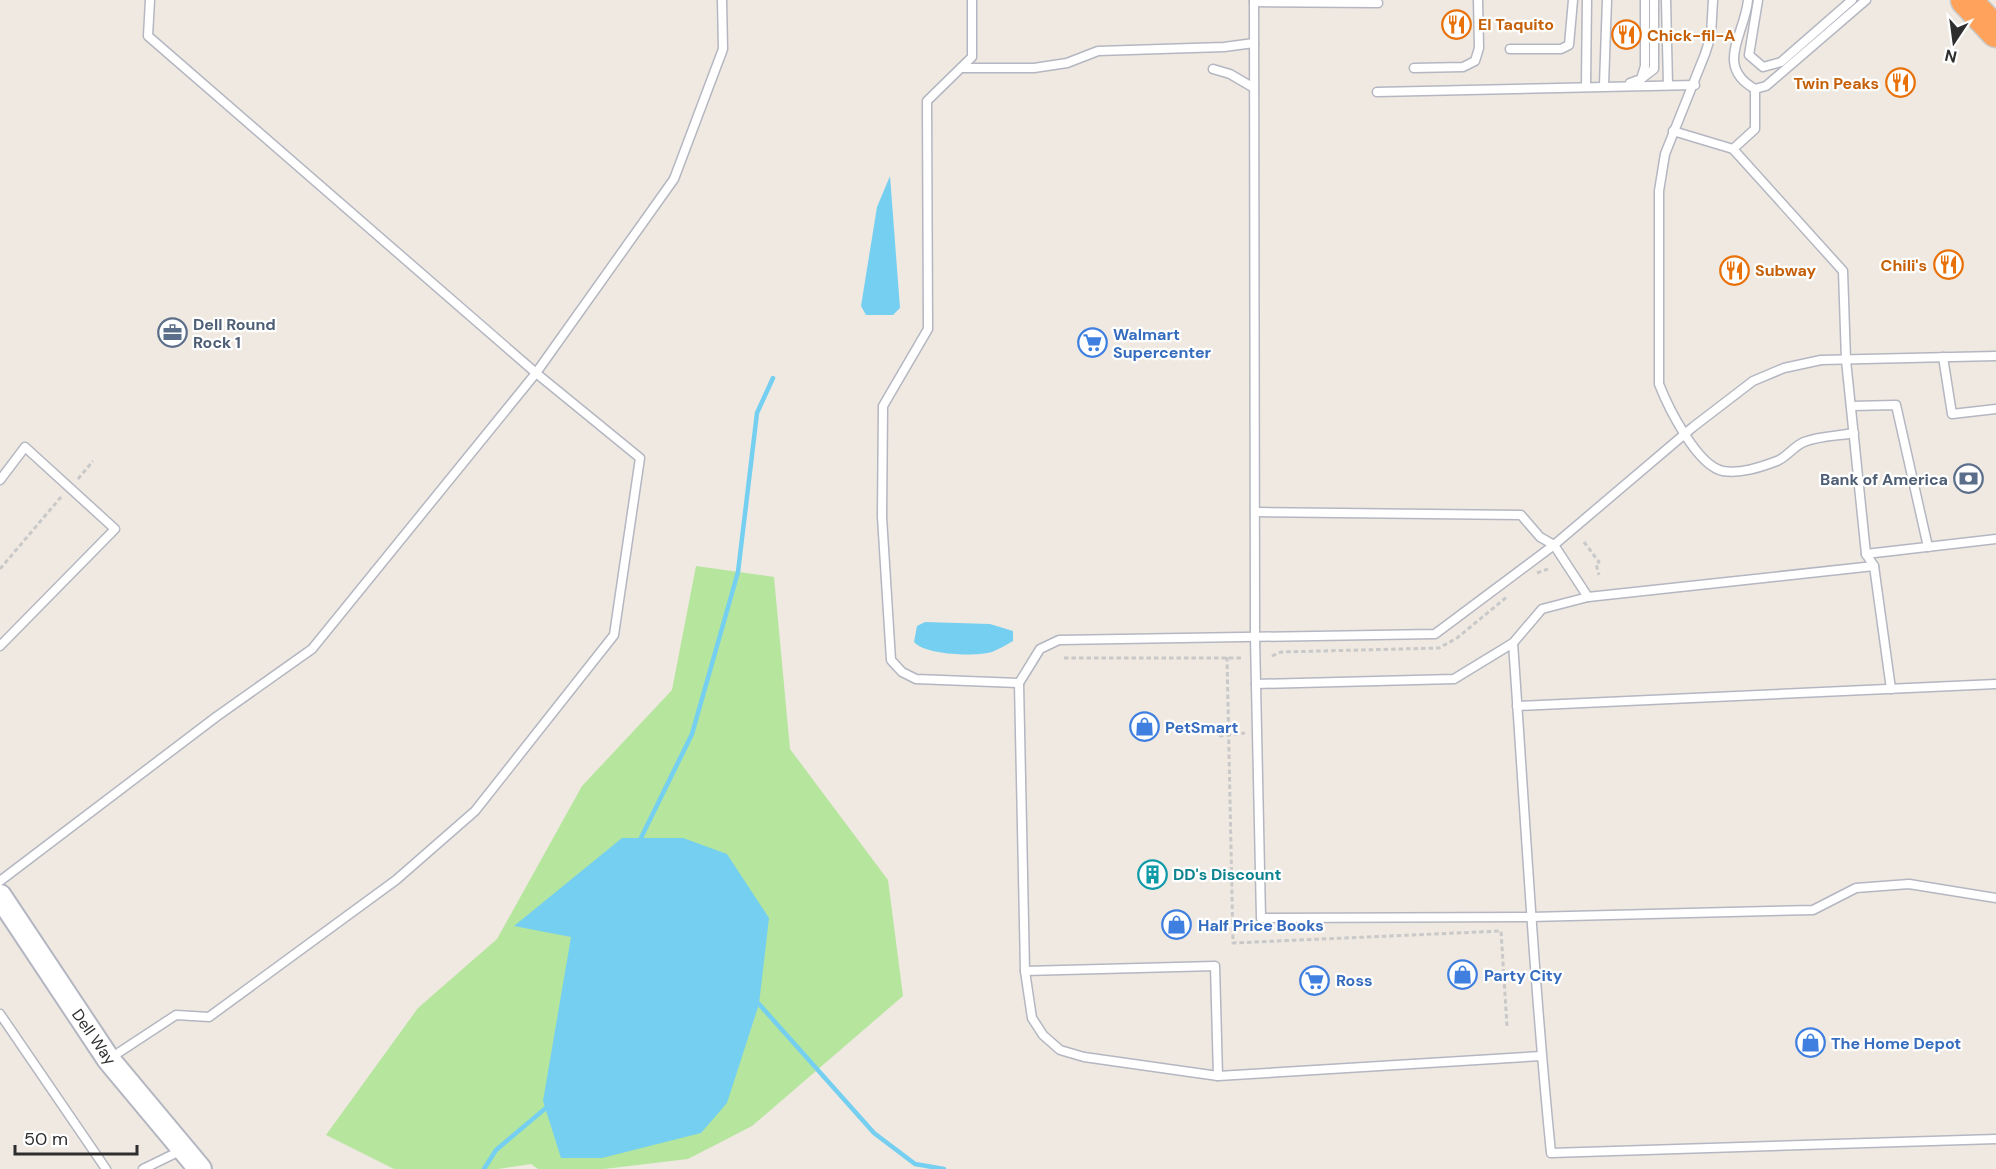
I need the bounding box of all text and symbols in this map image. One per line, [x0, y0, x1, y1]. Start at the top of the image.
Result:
restaurant icon: El Taquito [1441, 8, 1473, 40]
north arrow [1924, 12, 1984, 72]
place label: El Taquito [1478, 14, 1554, 35]
restaurant icon: Chick-fil-A [1610, 19, 1642, 51]
place label: Chick-fil-A [1647, 25, 1735, 46]
text: N [1943, 45, 1959, 68]
restaurant icon: Twin Peaks [1884, 67, 1916, 99]
place label: Twin Peaks [1793, 73, 1879, 94]
restaurant icon: Chili's [1932, 249, 1964, 281]
restaurant icon: Subway [1718, 254, 1750, 286]
place label: Chili's [1881, 255, 1927, 276]
place label: Subway [1755, 260, 1817, 281]
place label: Dell Round Rock 1 [193, 314, 276, 353]
office icon: Dell Round Rock 1 [156, 317, 188, 349]
place label: Walmart Supercenter [1113, 324, 1212, 363]
supermarket icon: Walmart Supercenter [1076, 327, 1108, 359]
bank icon: Bank of America [1953, 463, 1985, 495]
place label: Bank of America [1820, 469, 1948, 490]
shop icon: PetSmart [1128, 711, 1160, 743]
place label: PetSmart [1165, 717, 1239, 738]
building icon: DD's Discount [1136, 858, 1168, 890]
place label: DD's Discount [1173, 864, 1281, 885]
shop icon: Half Price Books [1161, 909, 1193, 941]
place label: Half Price Books [1198, 915, 1324, 936]
shop icon: Party City [1447, 959, 1479, 991]
supermarket icon: Ross [1299, 964, 1331, 996]
place label: Party City [1484, 965, 1563, 986]
place label: Ross [1336, 970, 1372, 991]
street label: Dell Way [67, 1005, 121, 1069]
shop icon: The Home Depot [1794, 1027, 1826, 1059]
place label: The Home Depot [1831, 1033, 1961, 1054]
scale bar [15, 1118, 136, 1156]
text: 50 m [24, 1127, 68, 1151]

